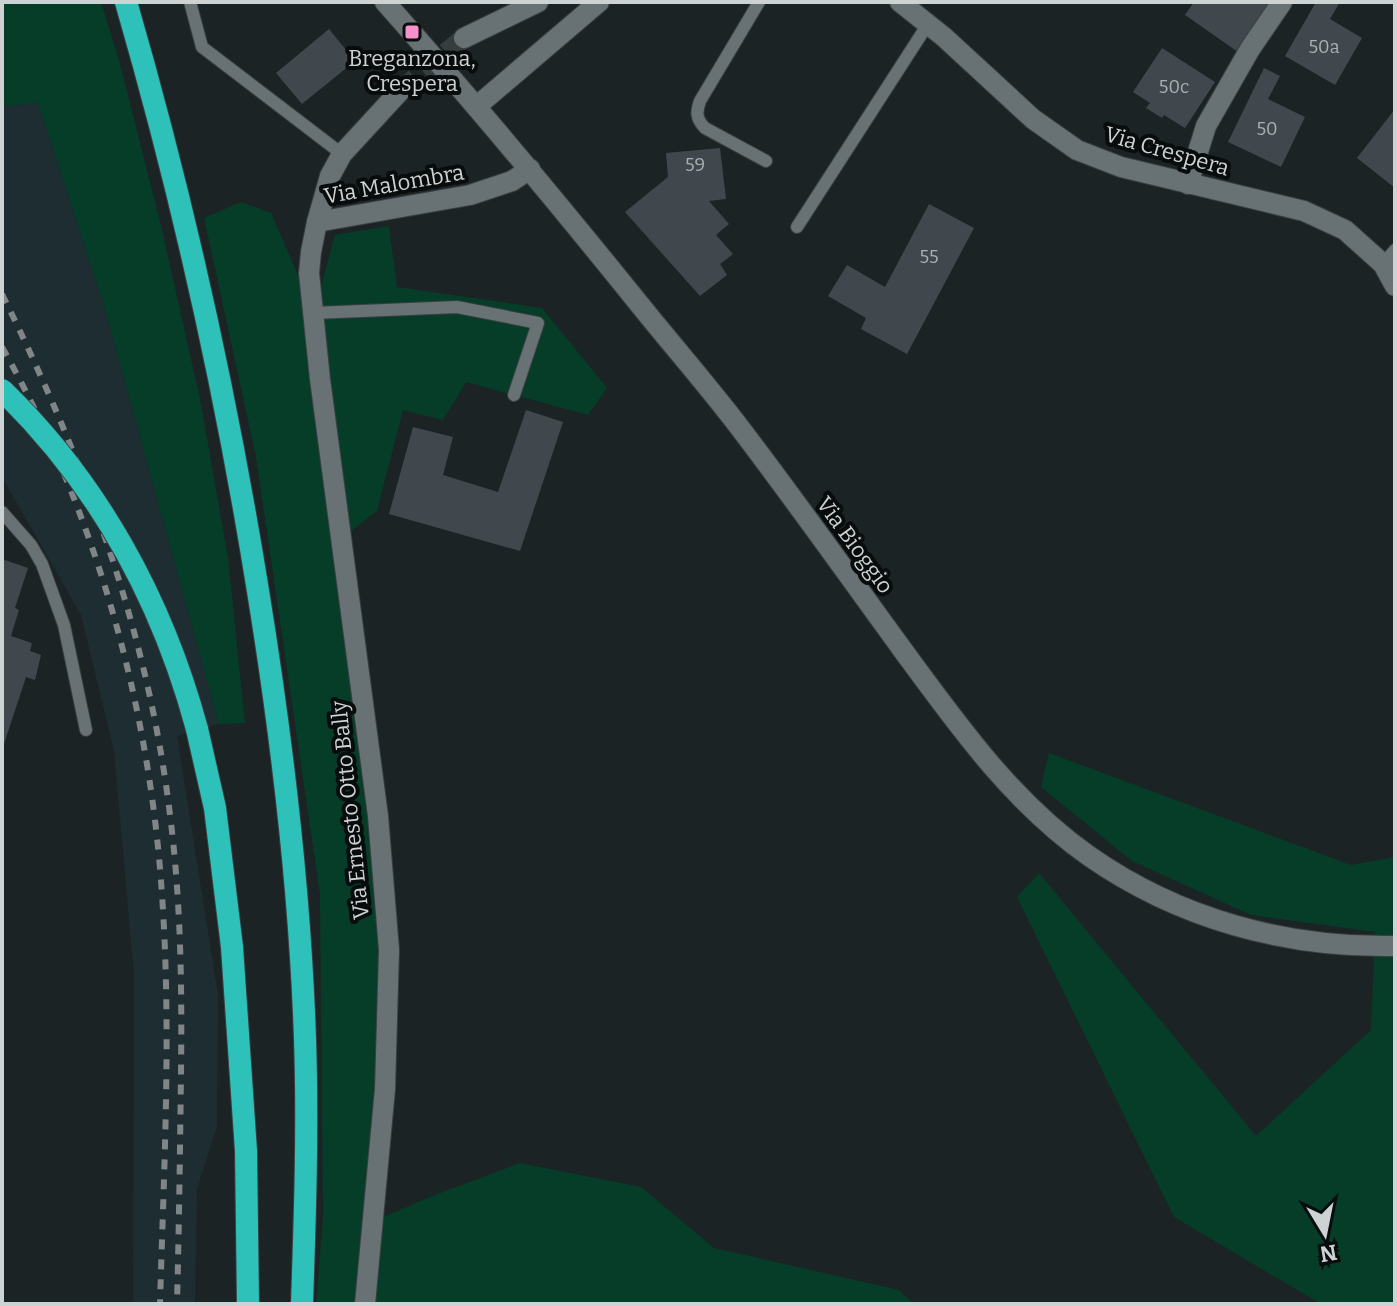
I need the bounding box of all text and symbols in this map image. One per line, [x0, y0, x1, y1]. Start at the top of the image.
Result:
marker: Breganzona, Crespera [403, 23, 421, 41]
house number: 50a [1309, 36, 1340, 58]
place label: Breganzona, Crespera [348, 45, 476, 97]
house number: 50c [1159, 76, 1189, 98]
house number: 50 [1256, 118, 1278, 140]
street label: Via Crespera [1102, 120, 1232, 182]
house number: 59 [685, 154, 705, 176]
street label: Via Malombra [322, 158, 466, 210]
house number: 55 [919, 246, 939, 268]
street label: Via Bioggio [811, 491, 899, 599]
street label: Via Ernesto Otto Bally [325, 699, 375, 921]
north arrow [1285, 1194, 1365, 1274]
text: N [1318, 1238, 1339, 1268]

